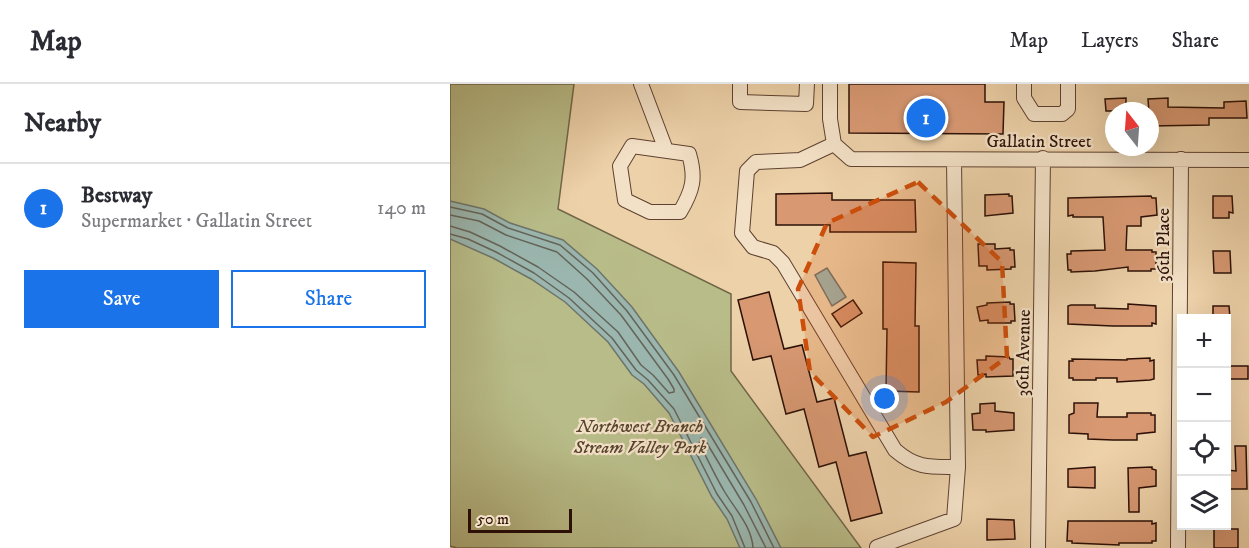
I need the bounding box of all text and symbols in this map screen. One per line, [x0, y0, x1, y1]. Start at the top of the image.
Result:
text: Map [30, 24, 82, 59]
text: Map [1009, 28, 1048, 54]
text: Layers [1081, 28, 1139, 54]
text: Share [1172, 28, 1219, 54]
pin: 1 [906, 96, 946, 141]
north arrow [1105, 102, 1159, 156]
text: Nearby [24, 107, 101, 140]
street label: Gallatin Street [987, 131, 1092, 153]
text: Bestway [81, 182, 152, 209]
text: 1 [40, 196, 47, 221]
text: 140 m [377, 196, 426, 221]
street label: 36th Place [1153, 208, 1175, 282]
text: Supermarket · Gallatin Street [81, 209, 312, 234]
button: Save [24, 270, 219, 328]
button: Share [231, 270, 426, 328]
street label: 36th Avenue [1012, 309, 1036, 397]
map controls [1177, 314, 1231, 530]
button: + [1177, 314, 1231, 368]
button: − [1177, 368, 1231, 422]
your location [870, 384, 899, 413]
park label: Northwest Branch Stream Valley Park [573, 416, 707, 459]
button: locate [1177, 422, 1231, 476]
button: layers [1177, 476, 1231, 530]
scale bar [468, 506, 572, 534]
text: 50 m [477, 509, 509, 529]

